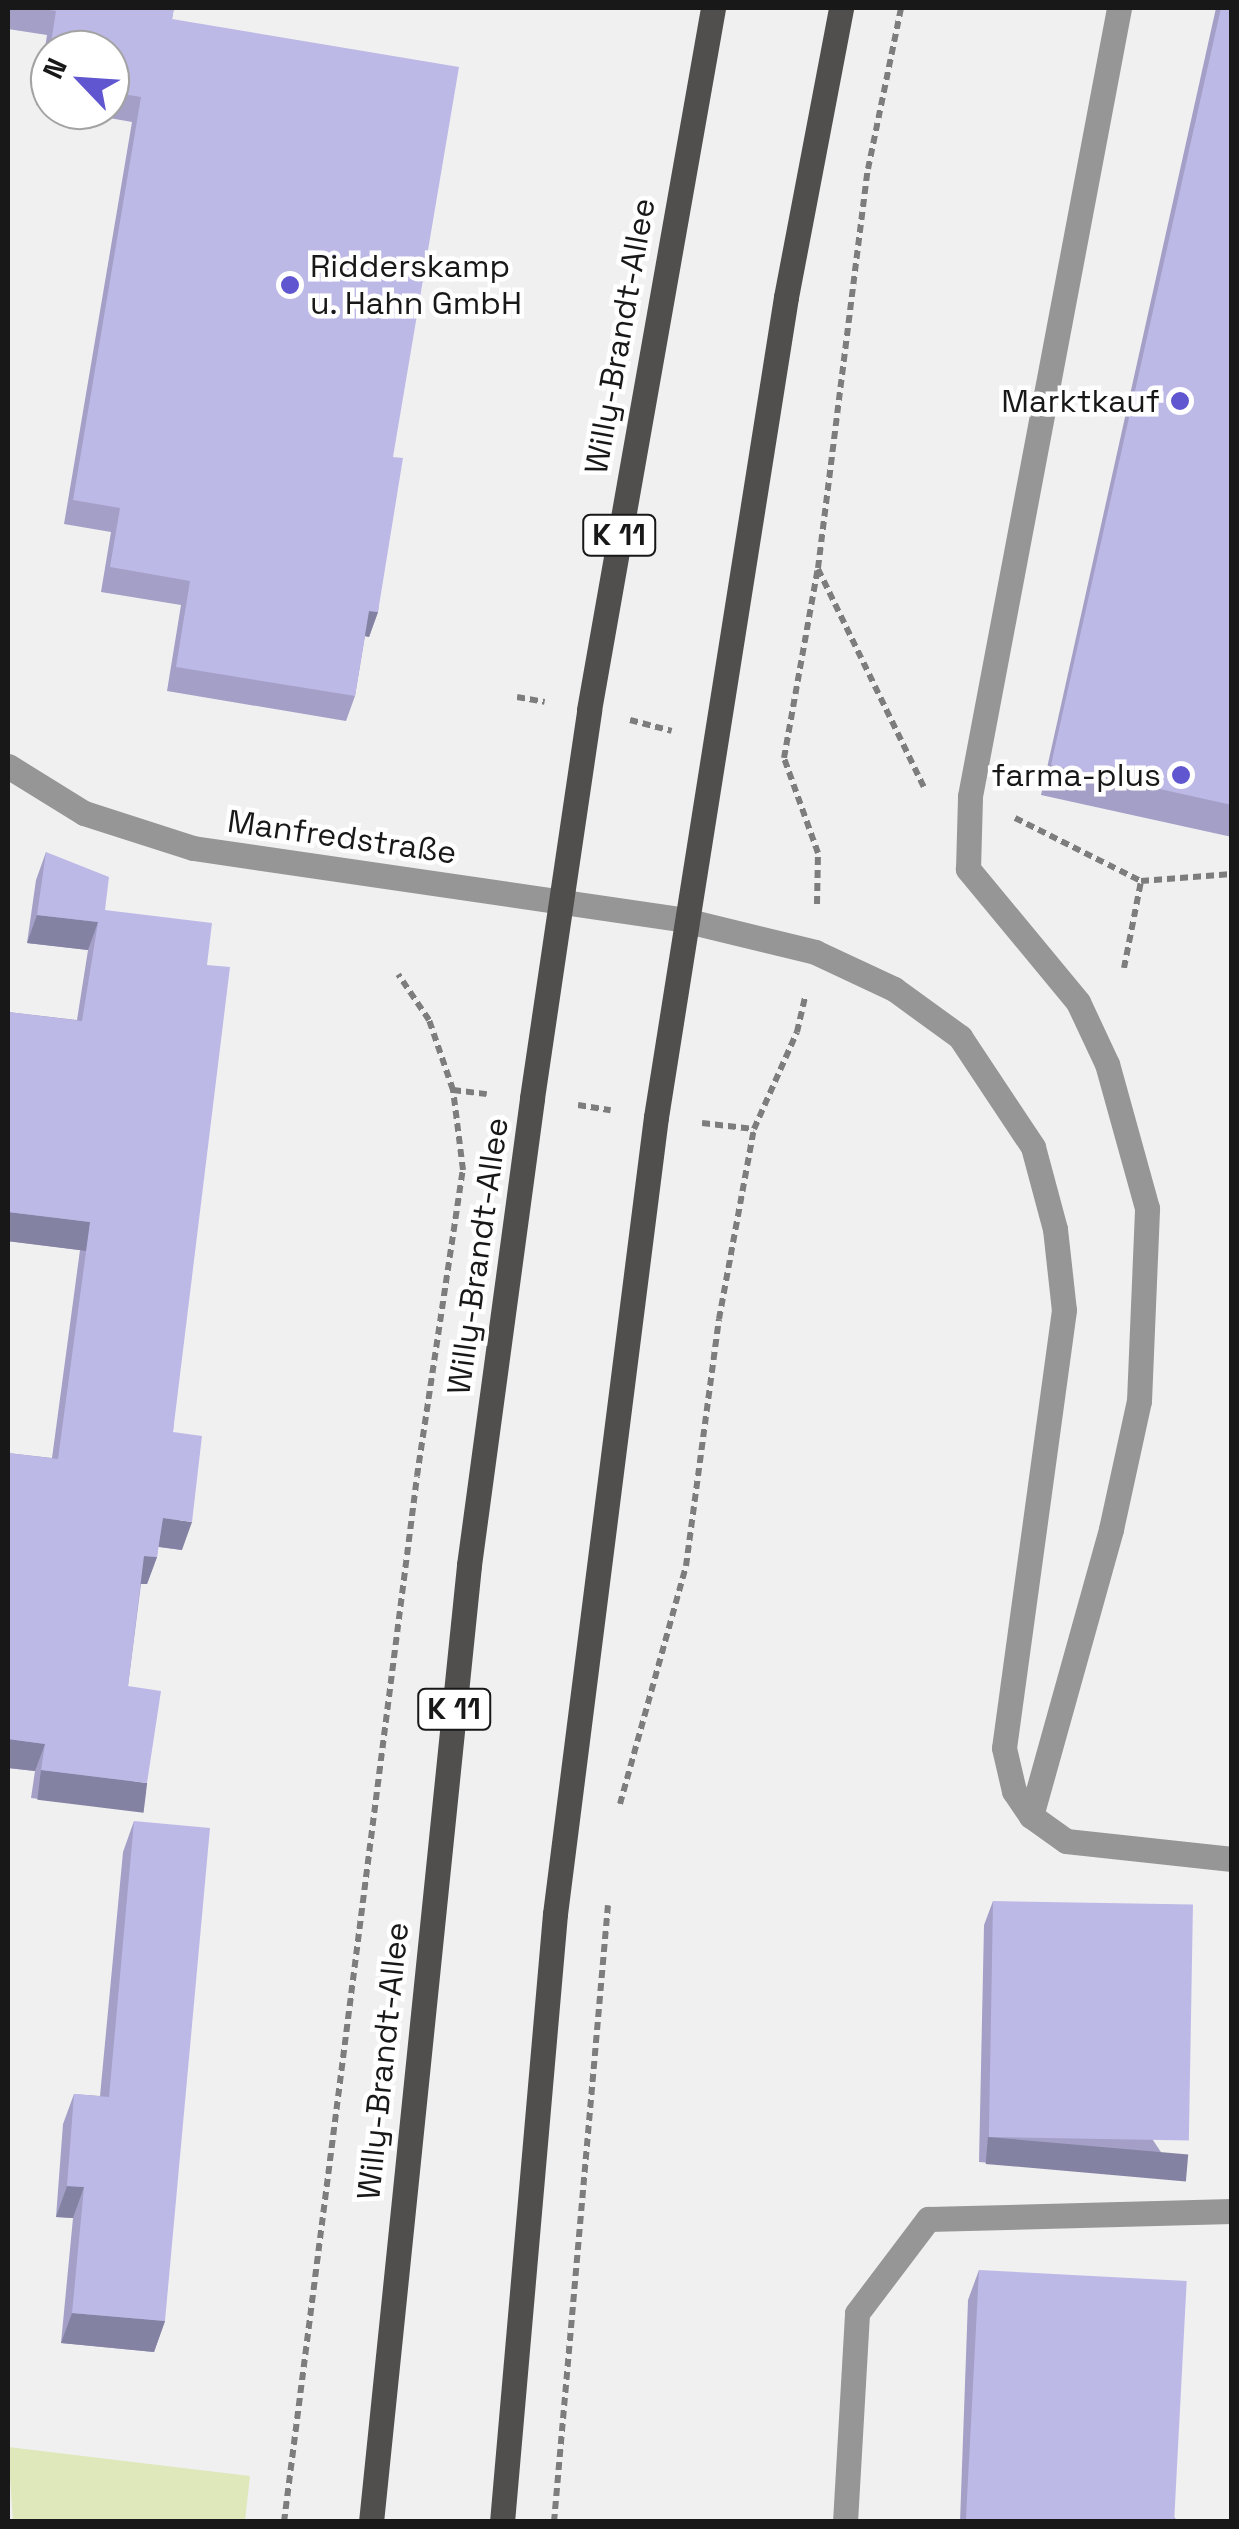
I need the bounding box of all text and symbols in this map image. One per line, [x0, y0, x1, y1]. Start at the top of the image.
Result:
north arrow [30, 30, 130, 130]
text: N [34, 52, 75, 84]
street label: Willy-Brandt-Allee [577, 195, 663, 477]
place label: Ridderskamp u. Hahn GmbH [310, 248, 523, 323]
marker: Ridderskamp u. Hahn GmbH [279, 274, 301, 296]
place label: Marktkauf [1001, 382, 1160, 420]
marker: Marktkauf [1169, 390, 1191, 412]
road number: K 11 [582, 510, 656, 560]
place label: farma-plus [992, 756, 1161, 794]
marker: farma-plus [1170, 764, 1192, 786]
street label: Manfredstraße [225, 802, 459, 872]
street label: Willy-Brandt-Allee [440, 1115, 516, 1397]
road number: K 11 [416, 1684, 492, 1734]
street label: Willy-Brandt-Allee [349, 1920, 417, 2202]

